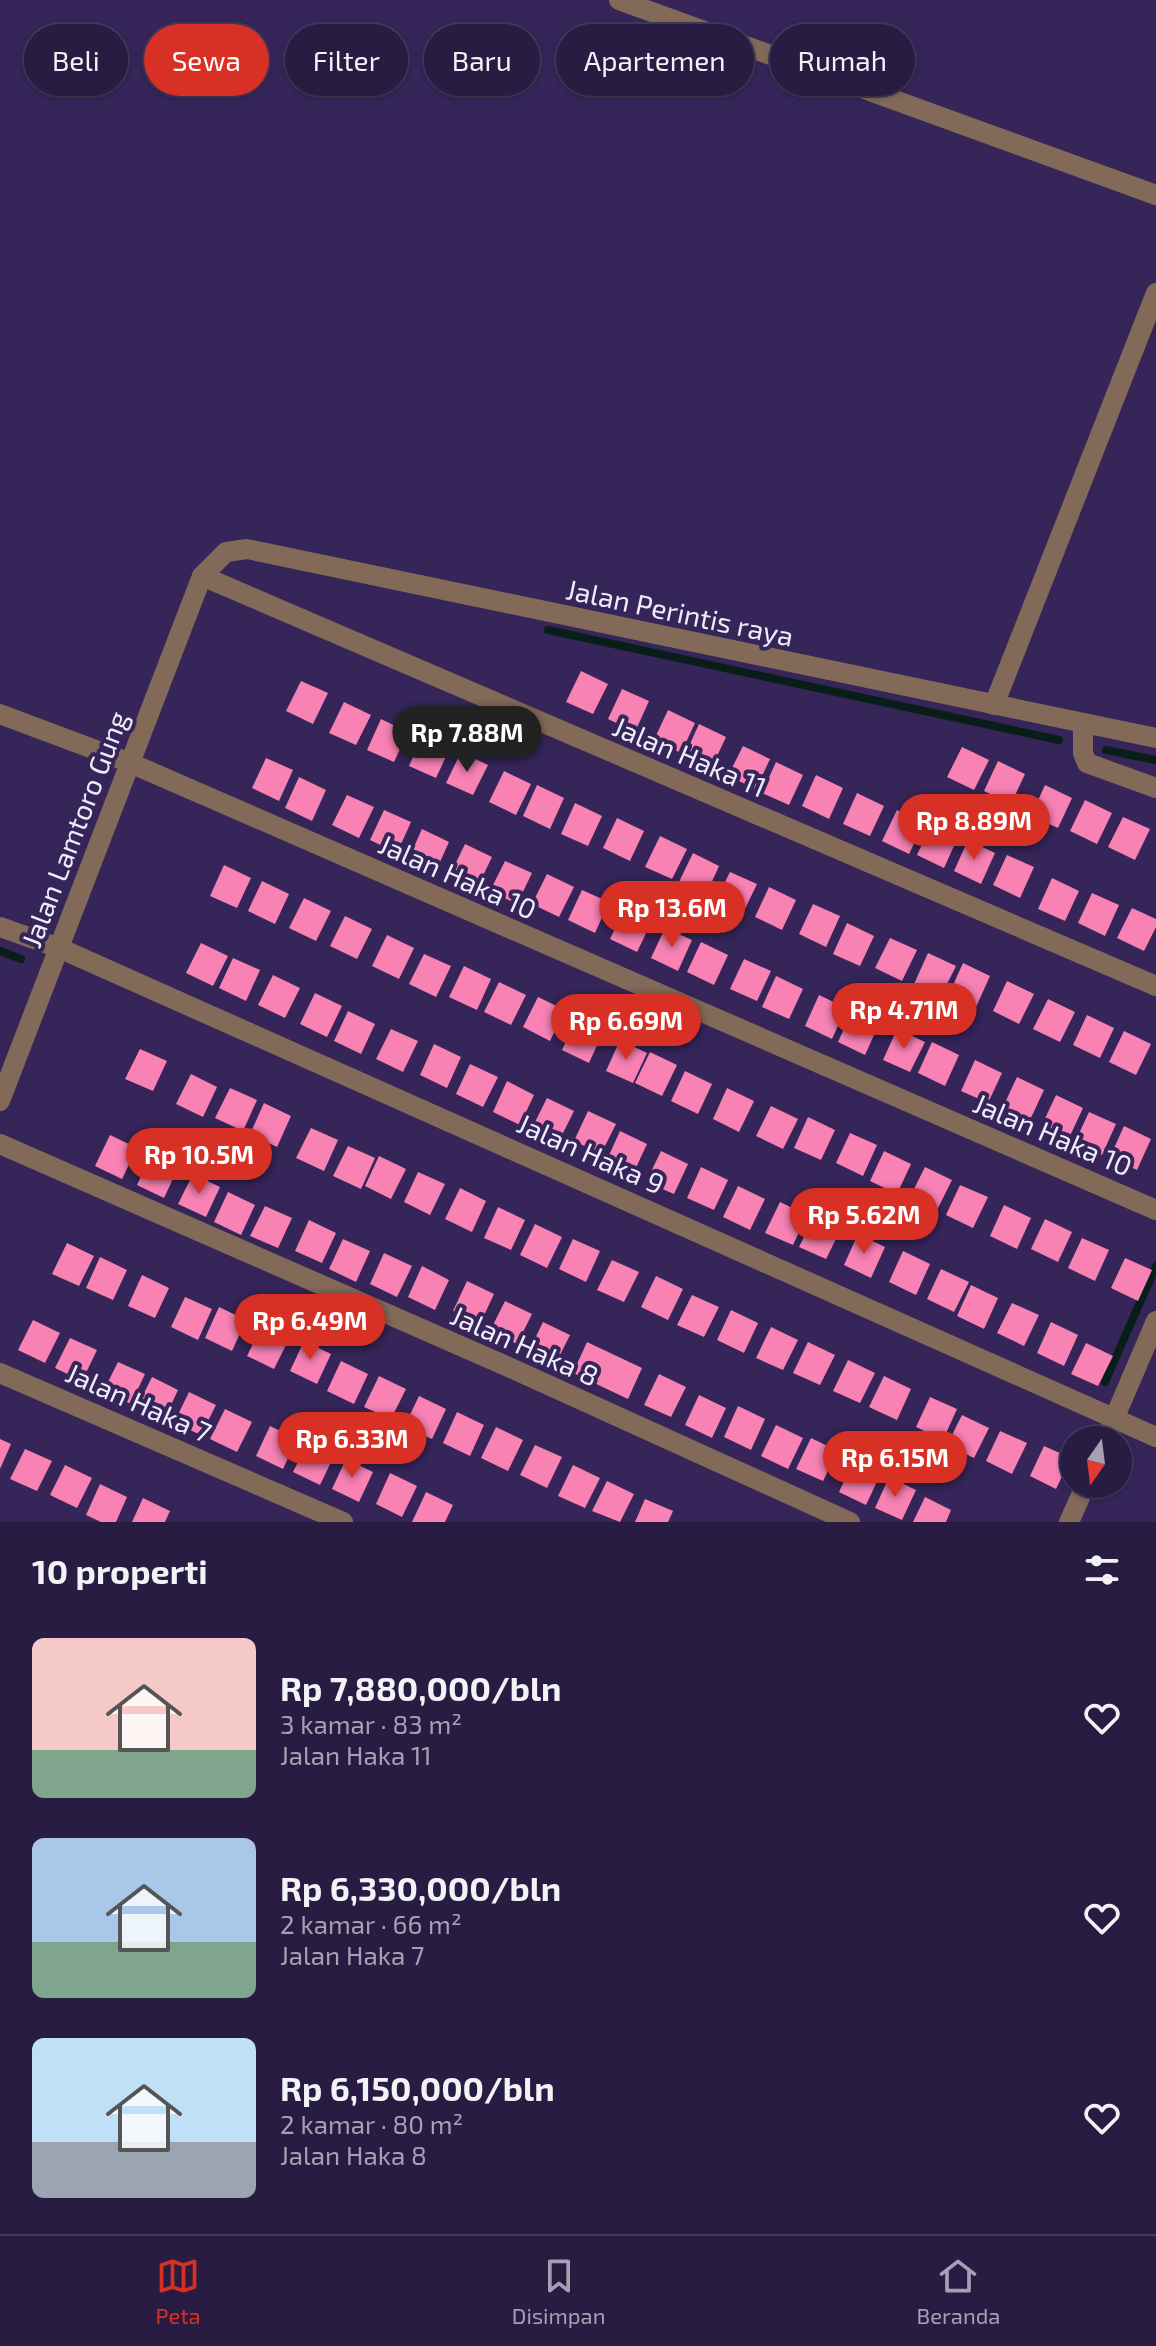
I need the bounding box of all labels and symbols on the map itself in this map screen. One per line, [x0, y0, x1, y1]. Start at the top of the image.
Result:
street label: Jalan Perintis raya [563, 571, 797, 653]
street label: Jalan Lamtoro Gung [13, 706, 135, 952]
pin: Rp 7.88M [384, 706, 550, 774]
street label: Jalan Haka 11 [608, 708, 772, 804]
pin: Rp 8.89M [891, 794, 1057, 862]
street label: Jalan Haka 10 [374, 826, 542, 926]
pin: Rp 13.6M [589, 881, 755, 949]
pin: Rp 4.71M [821, 983, 987, 1051]
pin: Rp 6.69M [543, 994, 709, 1062]
street label: Jalan Haka 10 [969, 1085, 1137, 1183]
street label: Jalan Haka 9 [512, 1106, 670, 1200]
pin: Rp 10.5M [116, 1128, 282, 1196]
pin: Rp 5.62M [781, 1188, 947, 1256]
pin: Rp 6.49M [227, 1294, 393, 1362]
street label: Jalan Haka 8 [446, 1297, 604, 1393]
street label: Jalan Haka 7 [61, 1355, 217, 1449]
pin: Rp 6.33M [269, 1412, 435, 1480]
north arrow [1060, 1426, 1132, 1498]
pin: Rp 6.15M [812, 1431, 978, 1499]

